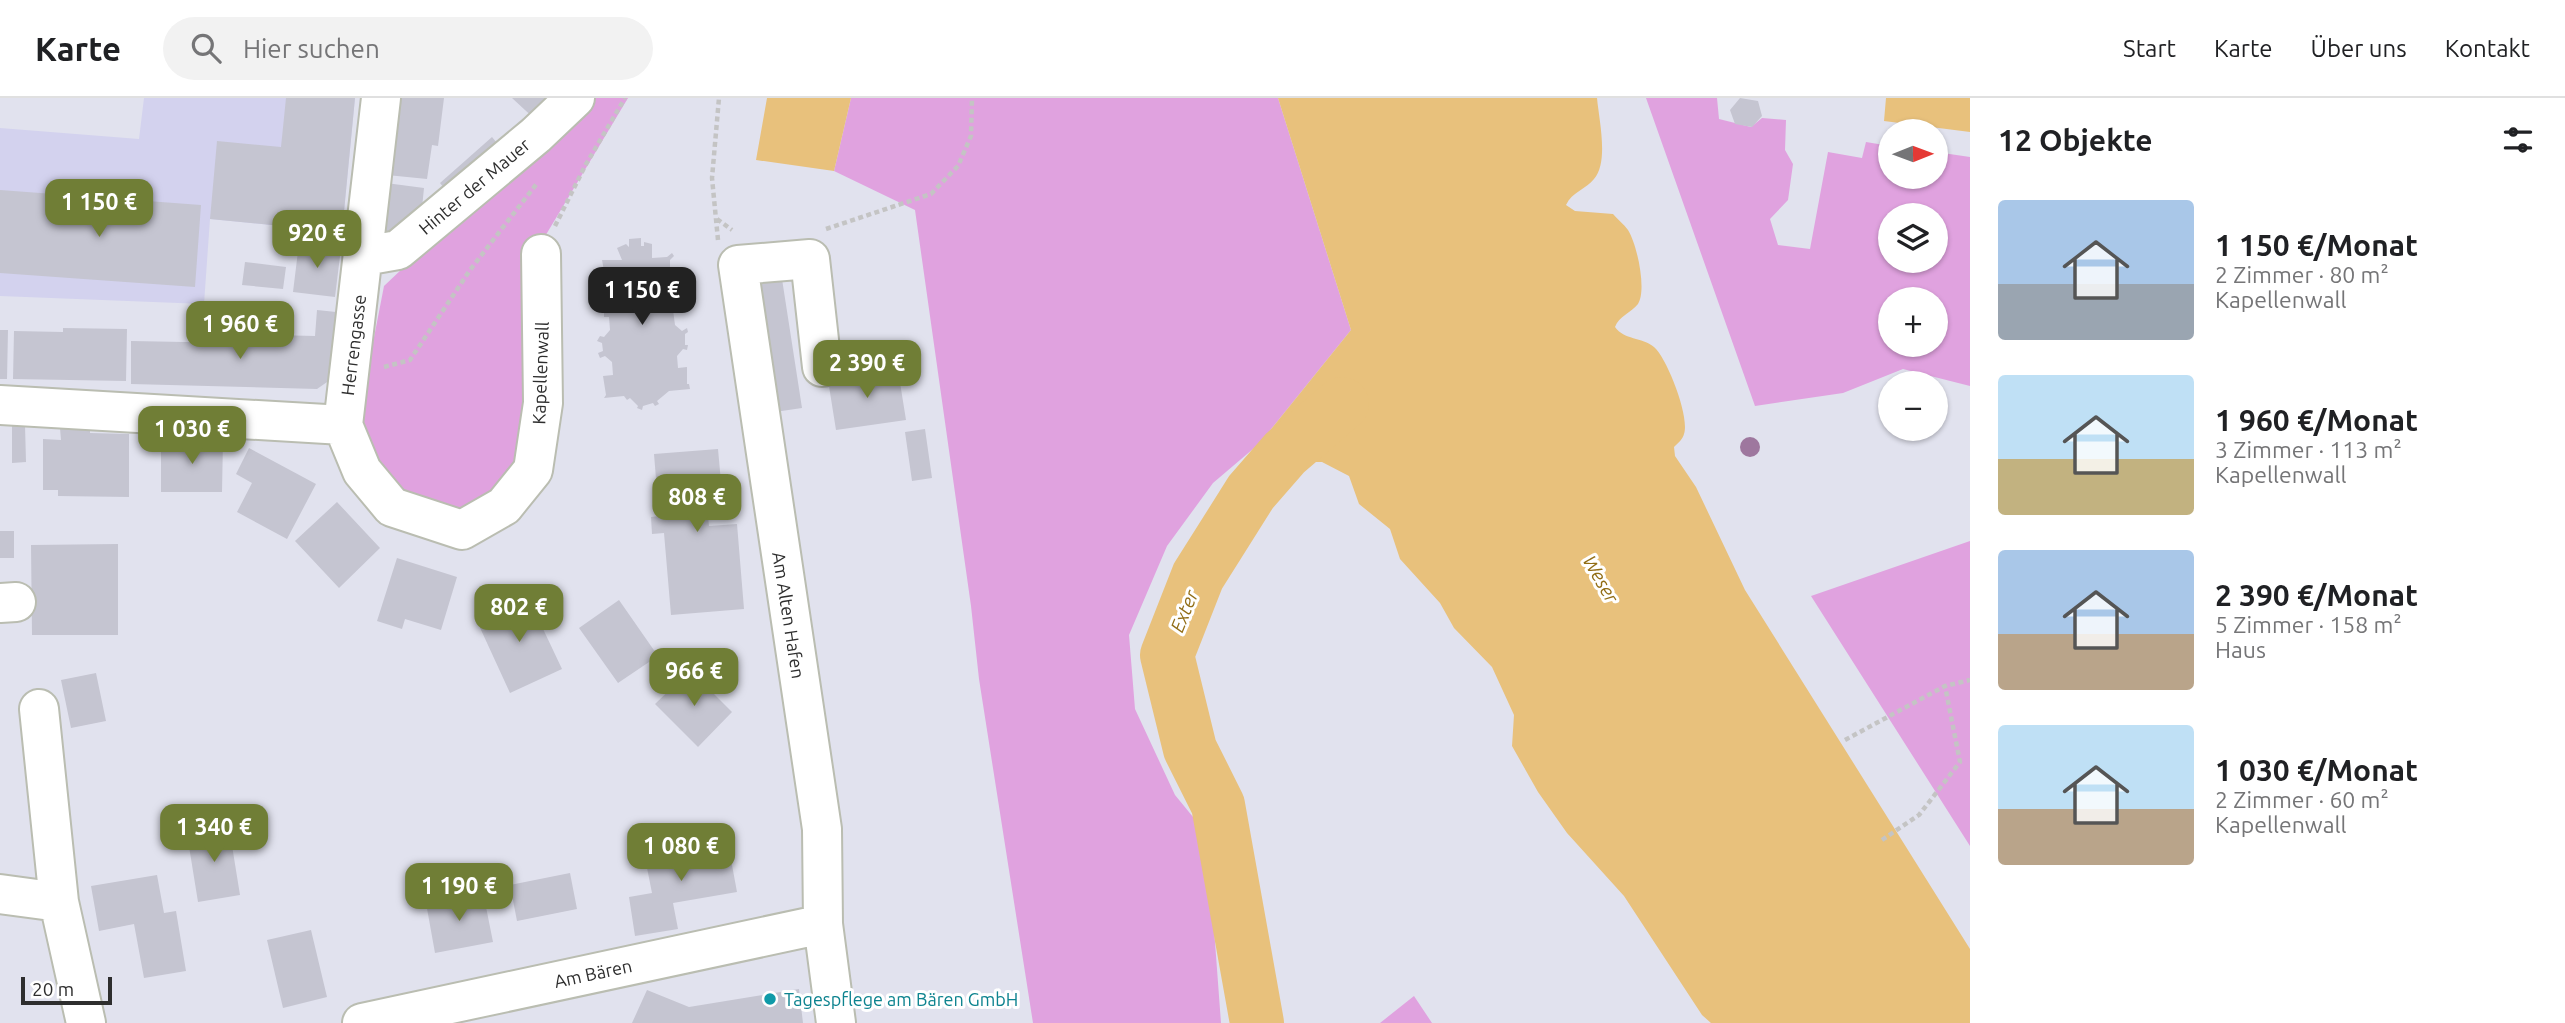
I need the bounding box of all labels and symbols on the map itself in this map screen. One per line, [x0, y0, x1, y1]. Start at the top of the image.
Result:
north arrow [1878, 119, 1948, 189]
street label: Hinter der Mauer [415, 134, 534, 238]
pin: 1 150 € [34, 180, 164, 239]
pin: 920 € [268, 211, 366, 270]
pin: 1 150 € [577, 268, 707, 327]
street label: Herrengasse [337, 293, 369, 397]
pin: 1 960 € [175, 302, 305, 361]
street label: Kapellenwall [528, 321, 552, 425]
pin: 2 390 € [802, 341, 932, 400]
pin: 1 030 € [127, 406, 257, 466]
pin: 808 € [648, 474, 746, 534]
street label: Am Alten Hafen [769, 550, 809, 680]
water label: Weser [1579, 551, 1624, 607]
pin: 802 € [470, 584, 568, 644]
water label: Exter [1166, 586, 1203, 635]
pin: 966 € [645, 648, 743, 708]
pin: 1 340 € [149, 804, 279, 864]
pin: 1 080 € [616, 824, 746, 883]
pin: 1 190 € [394, 864, 524, 923]
street label: Am Bären [552, 955, 634, 991]
scale bar [21, 974, 112, 1006]
place label: Tagespflege am Bären GmbH [784, 989, 1018, 1009]
marker: Tagespflege am Bären GmbH [762, 991, 778, 1007]

